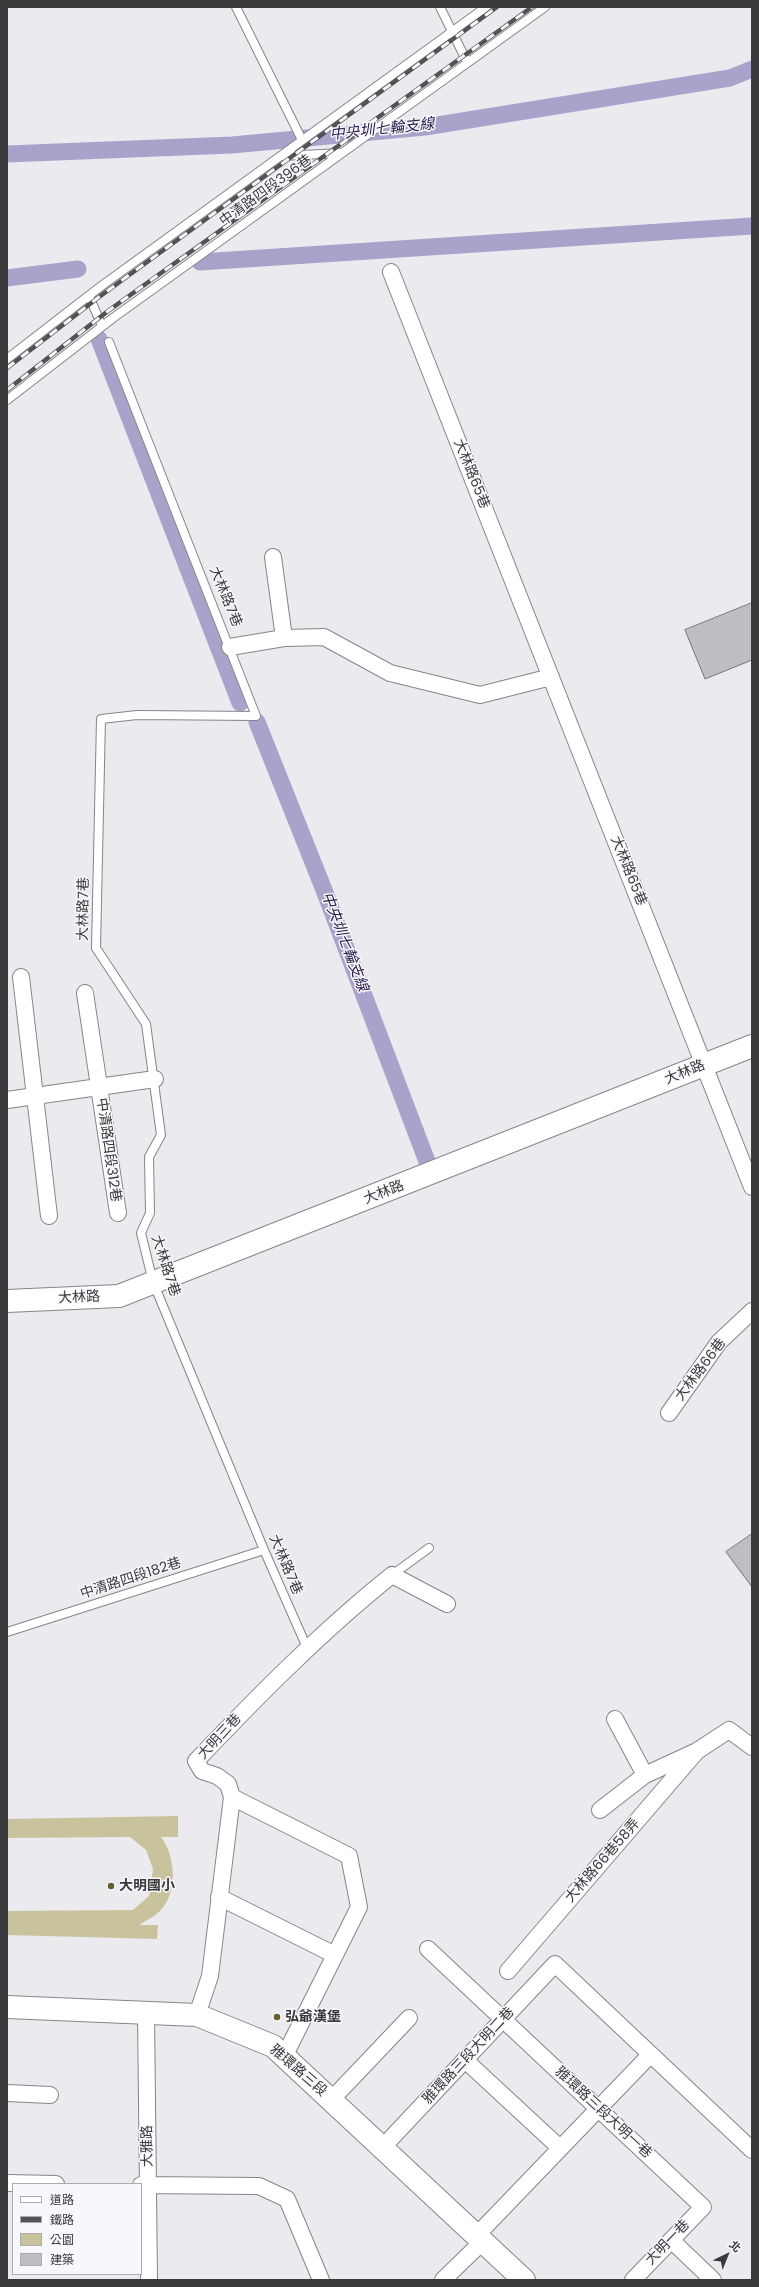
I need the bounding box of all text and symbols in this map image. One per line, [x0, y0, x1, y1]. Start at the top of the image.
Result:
water label: 中央圳七輪支線 [329, 116, 435, 144]
street label: 中清路四段396巷 [217, 152, 315, 230]
street label: 大林路65巷 [449, 437, 493, 511]
street label: 大林路7巷 [205, 564, 245, 630]
street label: 大林路65巷 [606, 834, 650, 908]
street label: 大林路7巷 [75, 877, 93, 941]
water label: 中央圳七輪支線 [317, 890, 371, 994]
street label: 大林路 [662, 1057, 708, 1089]
street label: 中清路四段312巷 [92, 1097, 124, 1203]
street label: 大林路 [361, 1178, 407, 1208]
street label: 大林路7巷 [147, 1233, 183, 1299]
street label: 大林路 [58, 1289, 100, 1307]
street label: 大林路66巷 [672, 1335, 730, 1405]
street label: 大林路7巷 [265, 1532, 305, 1598]
street label: 中清路四段182巷 [78, 1555, 184, 1603]
street label: 大明三巷 [195, 1711, 245, 1763]
street label: 大林路66巷58弄 [562, 1816, 644, 1906]
place label: 大明國小 [119, 1878, 175, 1894]
marker: 大明國小 [106, 1881, 116, 1891]
street label: 雅環路三段大明二巷 [420, 2004, 518, 2108]
place label: 弘爺漢堡 [285, 2009, 341, 2025]
marker: 弘爺漢堡 [272, 2012, 282, 2022]
street label: 雅環路三段 [266, 2042, 330, 2100]
street label: 雅環路三段大明一巷 [551, 2064, 655, 2162]
street label: 大雅路 [139, 2125, 157, 2167]
legend [12, 2183, 142, 2275]
text: 道路 [50, 2191, 74, 2208]
text: 鐵路 [50, 2211, 74, 2228]
street label: 大明一巷 [643, 2217, 693, 2269]
text: 公園 [50, 2231, 74, 2248]
north arrow [707, 2235, 747, 2275]
text: 北 [726, 2237, 745, 2256]
text: 建築 [50, 2251, 74, 2268]

